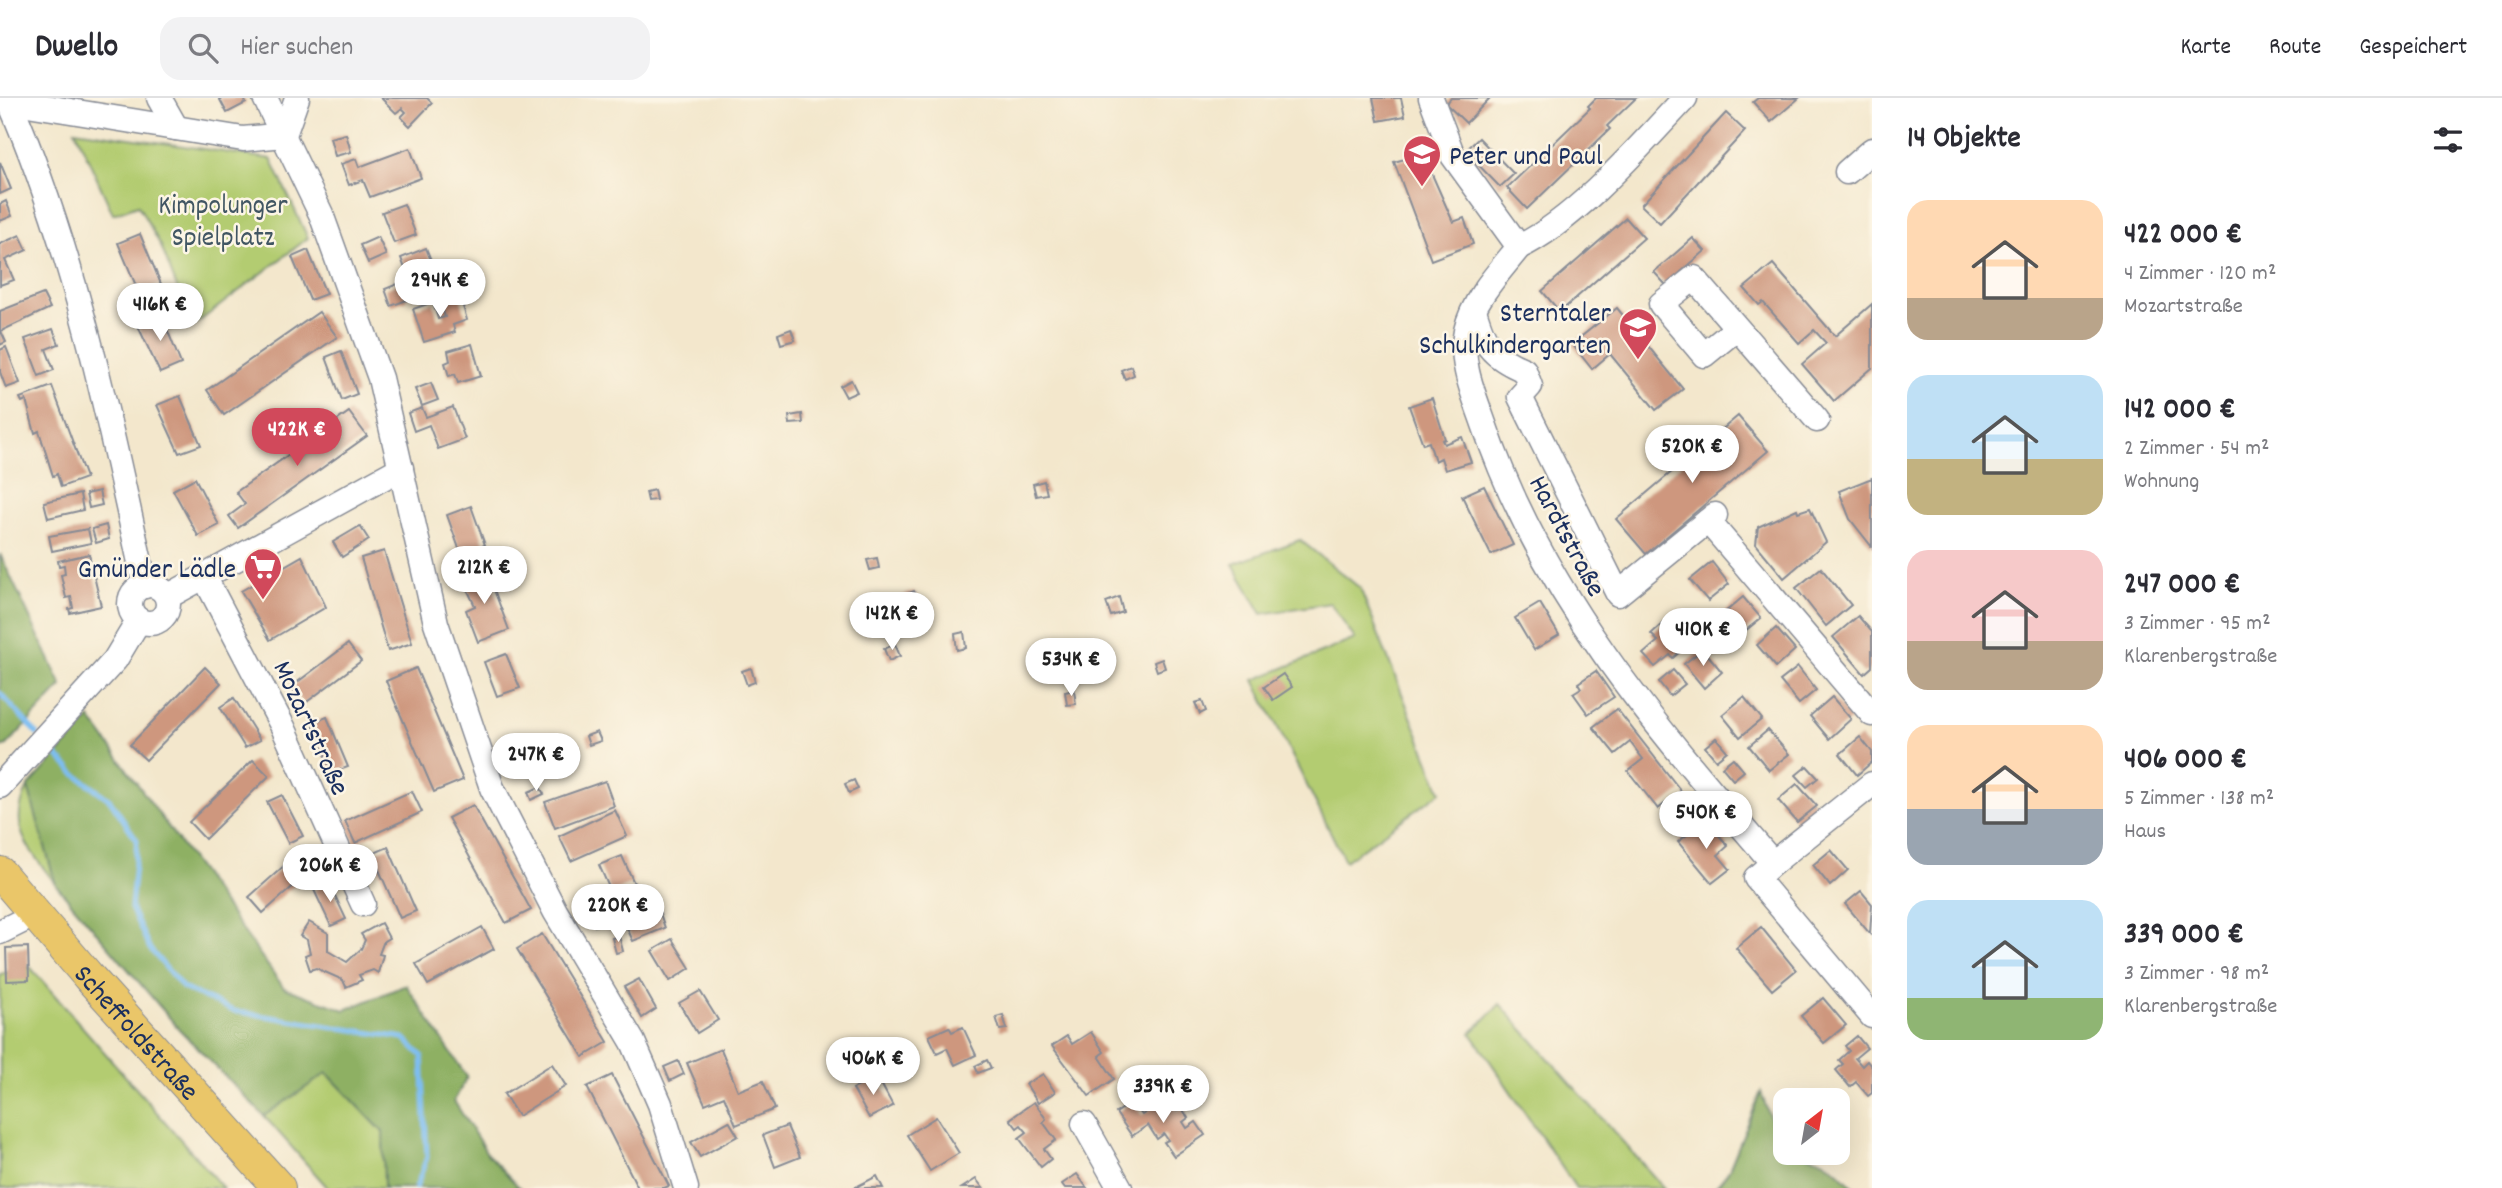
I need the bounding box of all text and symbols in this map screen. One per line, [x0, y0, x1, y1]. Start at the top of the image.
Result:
search box [160, 17, 650, 80]
text: Dwello [35, 25, 118, 72]
icon: search [184, 29, 222, 67]
text: Hier suchen [240, 30, 353, 67]
text: Karte [2180, 31, 2231, 65]
text: Route [2269, 31, 2321, 65]
text: Gespeichert [2359, 31, 2467, 65]
text: 14 Objekte [1907, 119, 2021, 162]
icon: filters [2429, 121, 2467, 159]
school or university icon: Peter und Paul [1401, 133, 1443, 188]
place label: Peter und Paul [1449, 139, 1603, 179]
park label: Kimpolunger Spielplatz [158, 188, 288, 260]
text: 422 000 € [2124, 215, 2242, 258]
icon: home [1963, 228, 2047, 312]
text: 4 Zimmer · 120 m² [2124, 258, 2276, 291]
pin: 294K € [383, 260, 497, 319]
text: 294K € [411, 265, 469, 298]
pin: 416K € [103, 284, 217, 343]
text: 416K € [133, 289, 187, 322]
text: Mozartstraße [2124, 291, 2243, 324]
place label: Sterntaler Schulkindergarten [1419, 296, 1612, 368]
school or university icon: Sterntaler Schulkindergarten [1617, 306, 1659, 361]
text: 142 000 € [2124, 390, 2236, 433]
icon: home [1963, 403, 2047, 487]
pin: 422K € [240, 408, 354, 468]
text: 422K € [268, 414, 326, 447]
pin: 520K € [1635, 426, 1749, 485]
text: 520K € [1661, 431, 1723, 464]
text: 2 Zimmer · 54 m² [2124, 433, 2269, 466]
text: Wohnung [2124, 466, 2199, 499]
street label: Hardtstraße [1516, 469, 1613, 605]
supermarket icon: Gmünder Lädle [242, 546, 284, 601]
pin: 212K € [427, 546, 541, 606]
place label: Gmünder Lädle [78, 552, 236, 592]
text: 212K € [457, 552, 511, 585]
text: 247 000 € [2124, 565, 2241, 608]
icon: home [1963, 578, 2047, 662]
pin: 142K € [835, 592, 949, 652]
text: 142K € [865, 598, 919, 631]
pin: 410K € [1646, 608, 1760, 668]
text: 3 Zimmer · 95 m² [2124, 608, 2271, 641]
text: 410K € [1675, 614, 1731, 647]
pin: 534K € [1014, 638, 1128, 698]
text: Klarenbergstraße [2124, 641, 2277, 674]
text: 534K € [1041, 644, 1101, 677]
street label: Mozartstraße [260, 655, 357, 803]
pin: 247K € [479, 734, 593, 793]
text: 247K € [507, 739, 565, 772]
text: 406 000 € [2124, 740, 2247, 783]
icon: home [1963, 753, 2047, 837]
text: 5 Zimmer · 138 m² [2124, 783, 2274, 816]
pin: 540K € [1649, 792, 1763, 851]
text: 540K € [1675, 797, 1737, 830]
text: Haus [2124, 816, 2166, 849]
pin: 206K € [273, 844, 387, 904]
text: 206K € [299, 850, 361, 883]
pin: 220K € [561, 884, 675, 944]
text: 220K € [587, 890, 649, 923]
text: 339 000 € [2124, 915, 2244, 958]
icon: home [1963, 928, 2047, 1012]
street label: Scheffoldstraße [62, 958, 206, 1112]
text: 3 Zimmer · 98 m² [2124, 958, 2269, 991]
text: Klarenbergstraße [2124, 991, 2277, 1024]
pin: 406K € [816, 1038, 930, 1097]
text: 406K € [842, 1043, 904, 1076]
pin: 339K € [1106, 1066, 1220, 1125]
text: 339K € [1133, 1071, 1193, 1104]
north arrow [1773, 1088, 1850, 1166]
map controls [1773, 1088, 1850, 1165]

